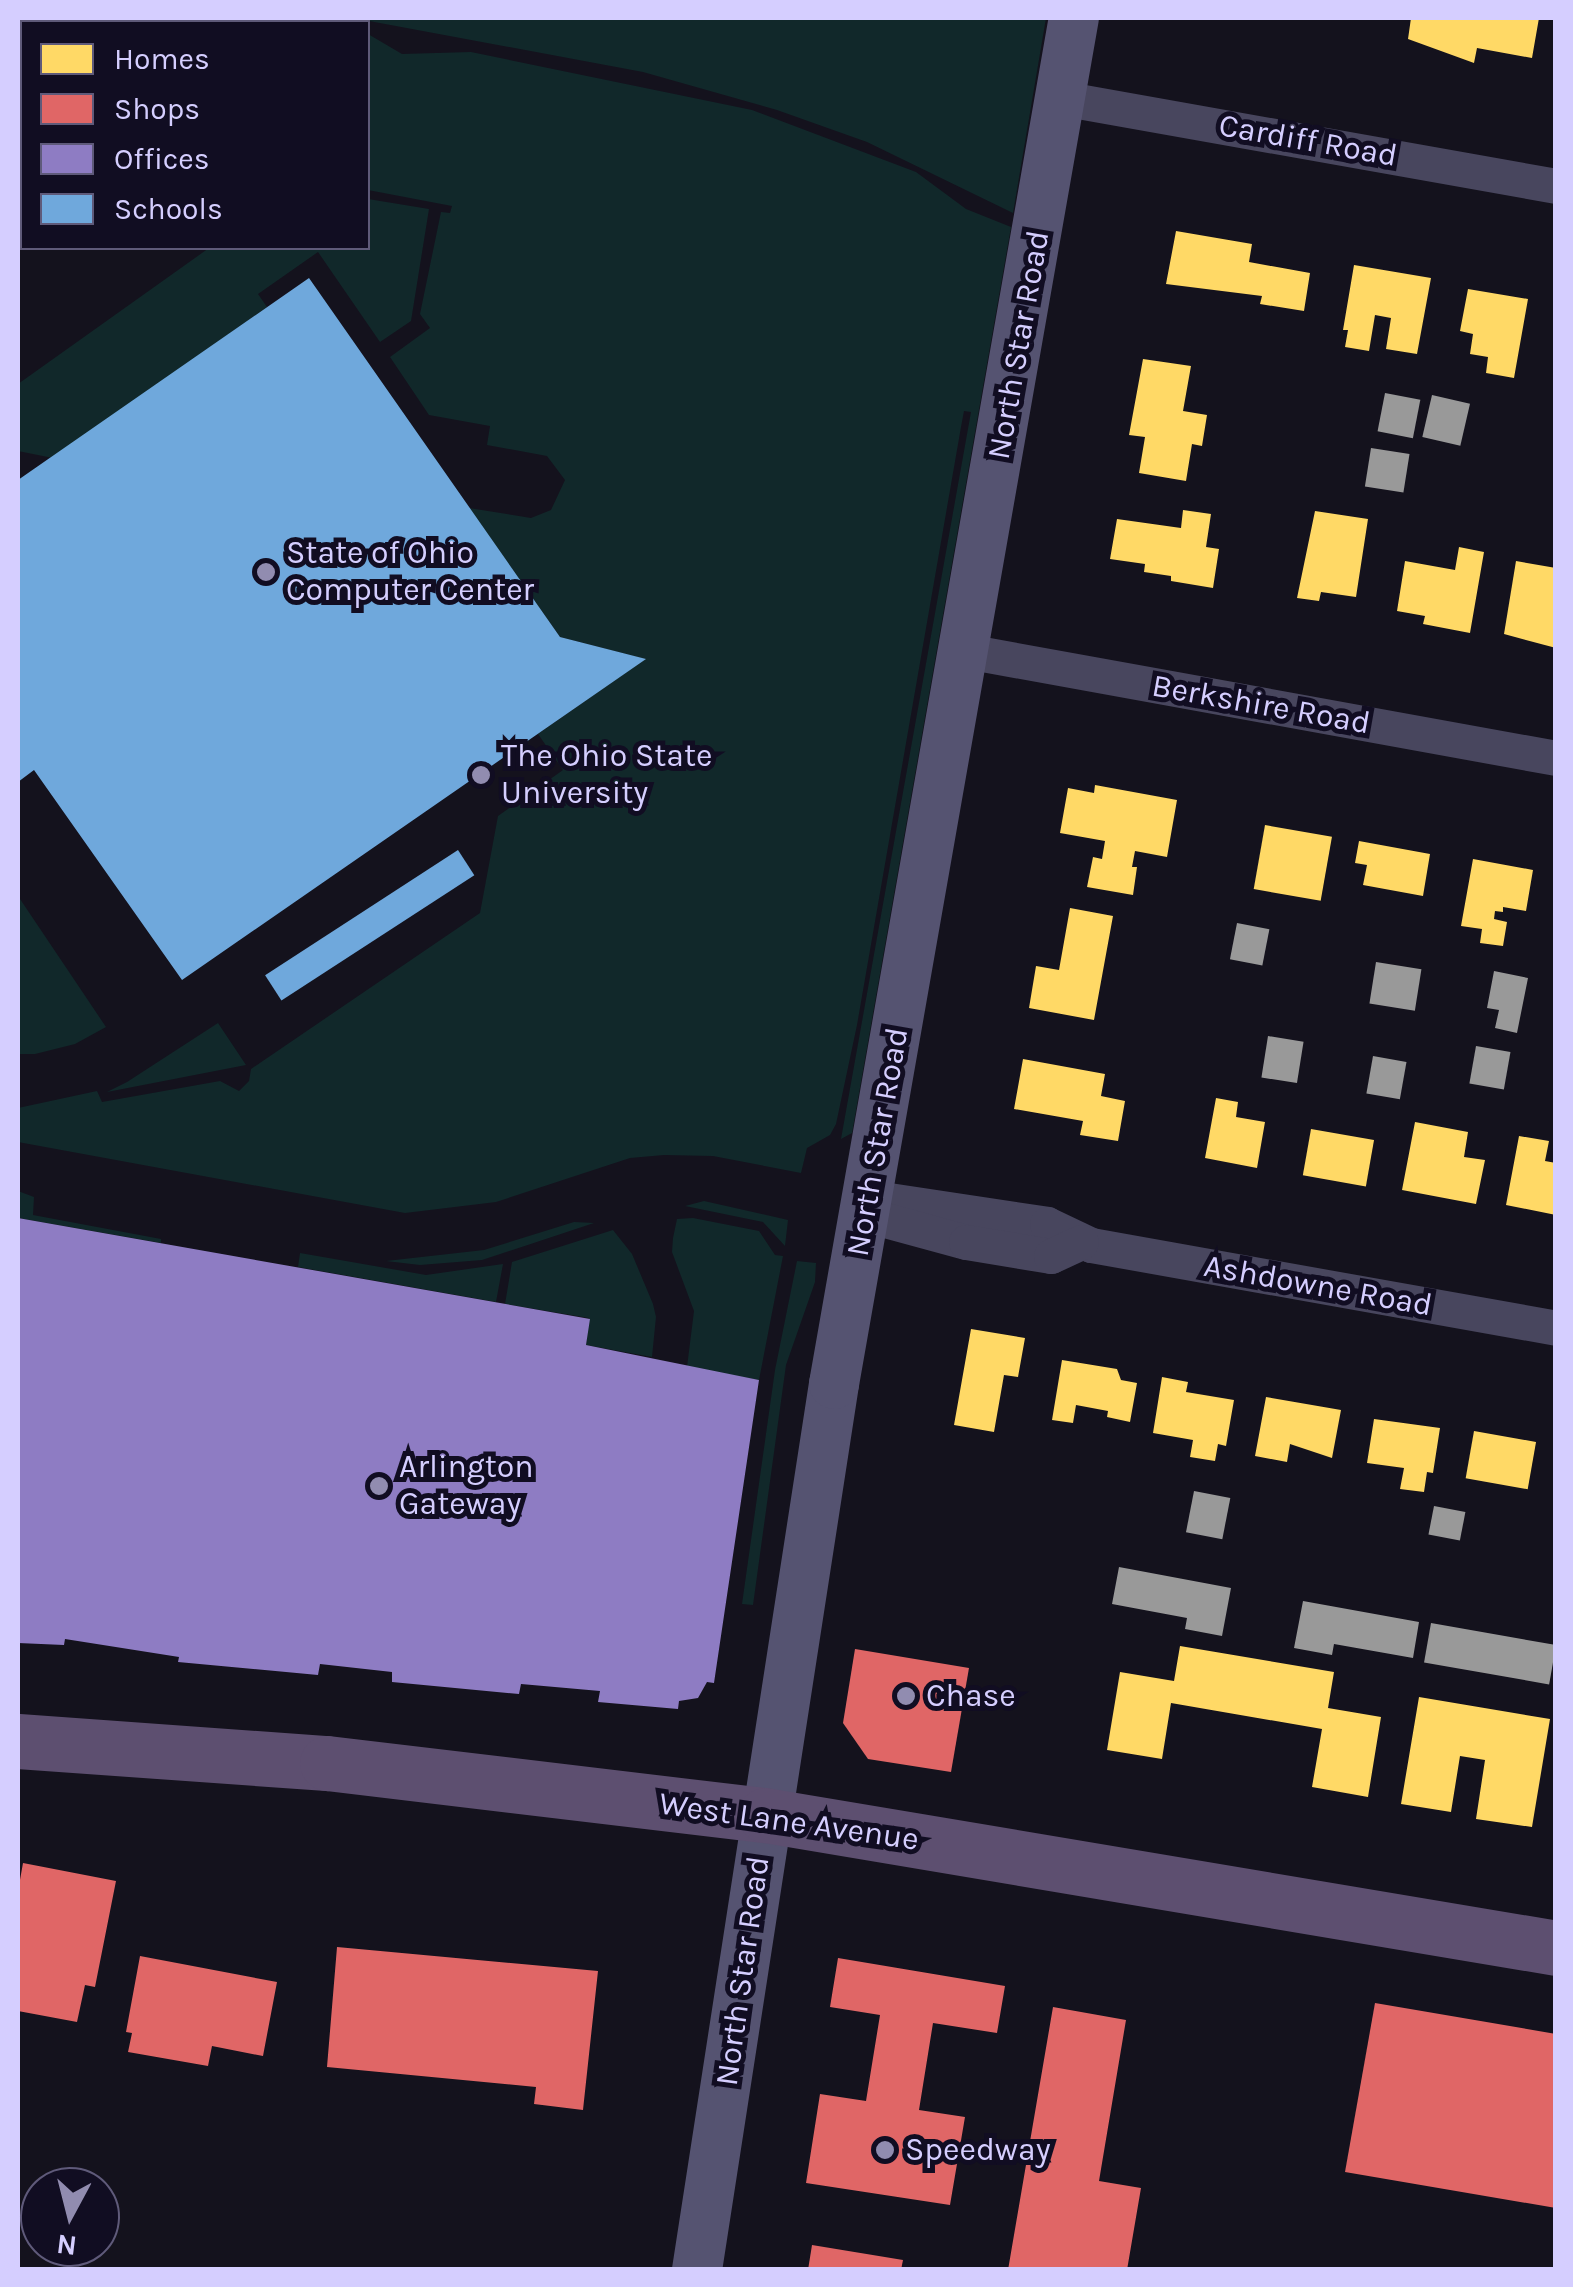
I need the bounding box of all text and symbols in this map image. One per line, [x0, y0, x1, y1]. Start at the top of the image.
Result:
legend [20, 20, 370, 250]
text: Homes [114, 41, 210, 77]
text: Shops [114, 91, 200, 127]
street label: Cardiff Road [1216, 106, 1400, 176]
text: Offices [114, 141, 210, 177]
text: Schools [114, 191, 223, 227]
street label: North Star Road [980, 228, 1058, 462]
place label: State of Ohio Computer Center [286, 535, 534, 610]
marker: State of Ohio Computer Center [255, 561, 277, 583]
street label: Berkshire Road [1149, 667, 1373, 743]
place label: The Ohio State University [501, 738, 712, 813]
marker: The Ohio State University [470, 764, 492, 786]
street label: North Star Road [839, 1025, 917, 1259]
street label: Ashdowne Road [1201, 1247, 1435, 1325]
place label: Arlington Gateway [399, 1449, 534, 1524]
marker: Arlington Gateway [368, 1475, 390, 1497]
place label: Chase [926, 1677, 1016, 1715]
marker: Chase [895, 1685, 917, 1707]
street label: West Lane Avenue [657, 1785, 921, 1859]
street label: North Star Road [708, 1854, 778, 2088]
place label: Speedway [905, 2131, 1051, 2169]
marker: Speedway [874, 2139, 896, 2161]
north arrow [20, 2167, 120, 2267]
text: N [55, 2228, 79, 2263]

